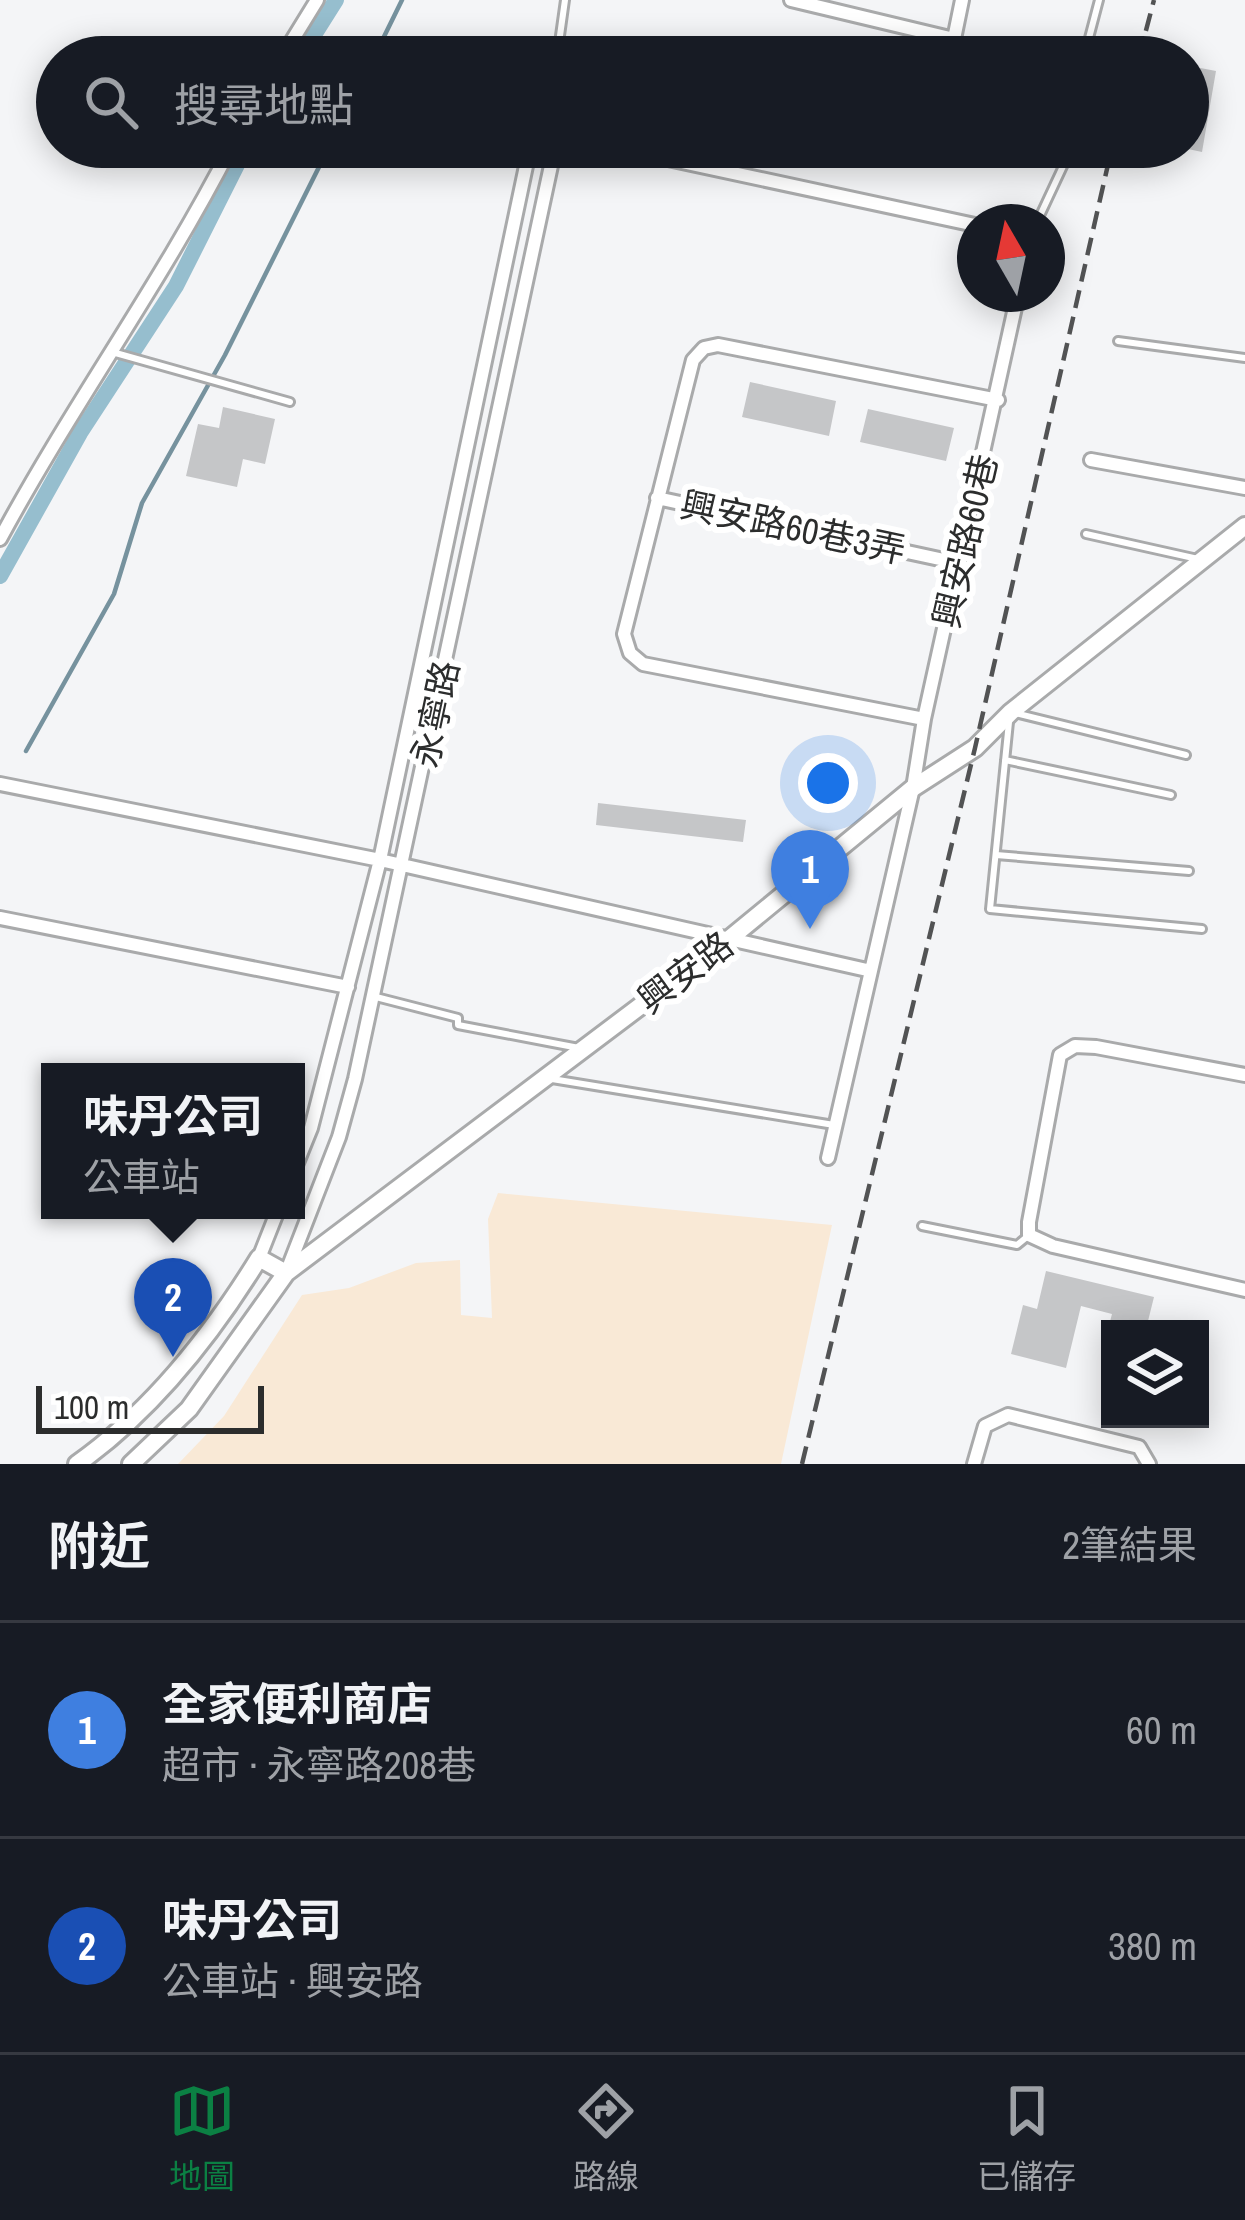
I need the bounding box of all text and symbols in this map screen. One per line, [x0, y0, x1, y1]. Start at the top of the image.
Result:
search box [36, 36, 1209, 168]
icon: search [78, 69, 144, 135]
text: 搜尋地點 [174, 74, 354, 135]
north arrow [957, 204, 1065, 312]
street label: 興安路60巷 [922, 449, 1008, 633]
street label: 興安路60巷3弄 [676, 480, 910, 574]
street label: 永寧路 [400, 656, 470, 772]
your location [798, 753, 858, 813]
pin: 1 [771, 830, 849, 929]
street label: 興安路 [627, 920, 743, 1024]
popup [41, 1063, 305, 1219]
text: 味丹公司 [83, 1085, 263, 1146]
text: 公車站 [83, 1151, 200, 1203]
pin: 2 [134, 1258, 212, 1357]
map controls [1101, 1320, 1209, 1428]
button: layers [1101, 1320, 1209, 1428]
scale bar [36, 1380, 264, 1433]
text: 100 m [54, 1385, 129, 1429]
text: 附近 [48, 1511, 150, 1580]
text: 2筆結果 [1062, 1519, 1197, 1571]
text: 全家便利商店 [162, 1673, 432, 1734]
text: 1 [78, 1704, 96, 1756]
text: 60 m [1126, 1704, 1197, 1756]
text: 超市 · 永寧路208巷 [162, 1739, 476, 1791]
text: 味丹公司 [162, 1889, 342, 1950]
text: 2 [78, 1920, 96, 1972]
text: 380 m [1108, 1920, 1197, 1972]
text: 公車站 · 興安路 [162, 1955, 423, 2007]
tab: 地圖 [169, 2078, 235, 2198]
tab: 路線 [573, 2078, 639, 2198]
tab: 已儲存 [977, 2078, 1076, 2198]

